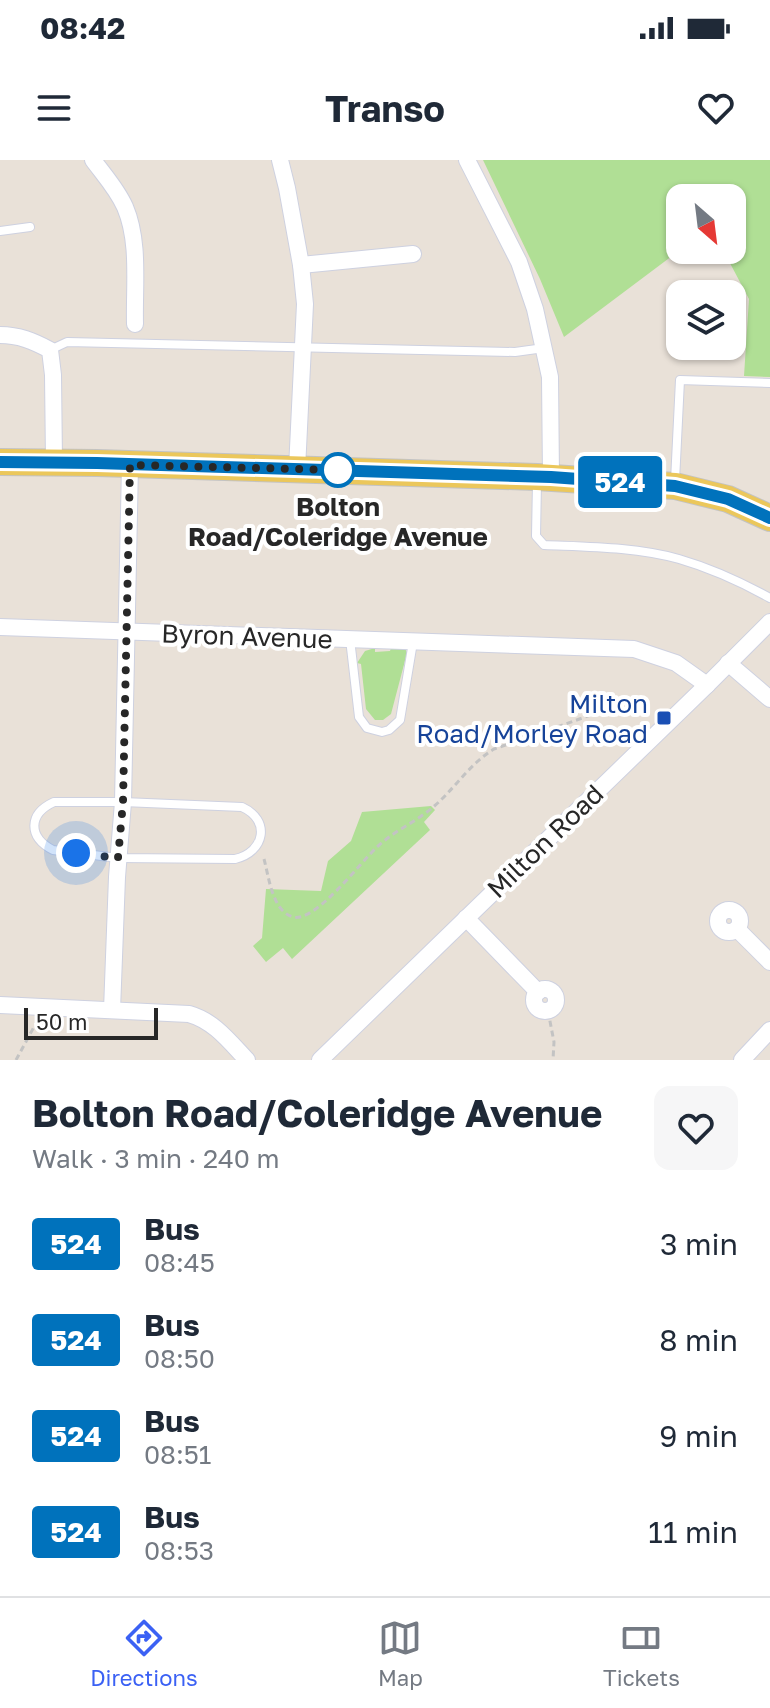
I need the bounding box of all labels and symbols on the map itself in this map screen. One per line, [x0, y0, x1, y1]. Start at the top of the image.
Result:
north arrow [666, 184, 746, 264]
marker: Bolton Road/Coleridge Avenue [321, 453, 355, 487]
line badge: 524 [574, 456, 666, 508]
place label: Bolton Road/Coleridge Avenue [188, 491, 488, 552]
street label: Byron Avenue [161, 618, 333, 654]
place label: Milton Road/Morley Road [416, 688, 648, 749]
marker: Milton Road/Morley Road [655, 709, 673, 727]
street label: Milton Road [481, 778, 609, 904]
your location [56, 833, 96, 873]
scale bar [24, 1004, 158, 1040]

